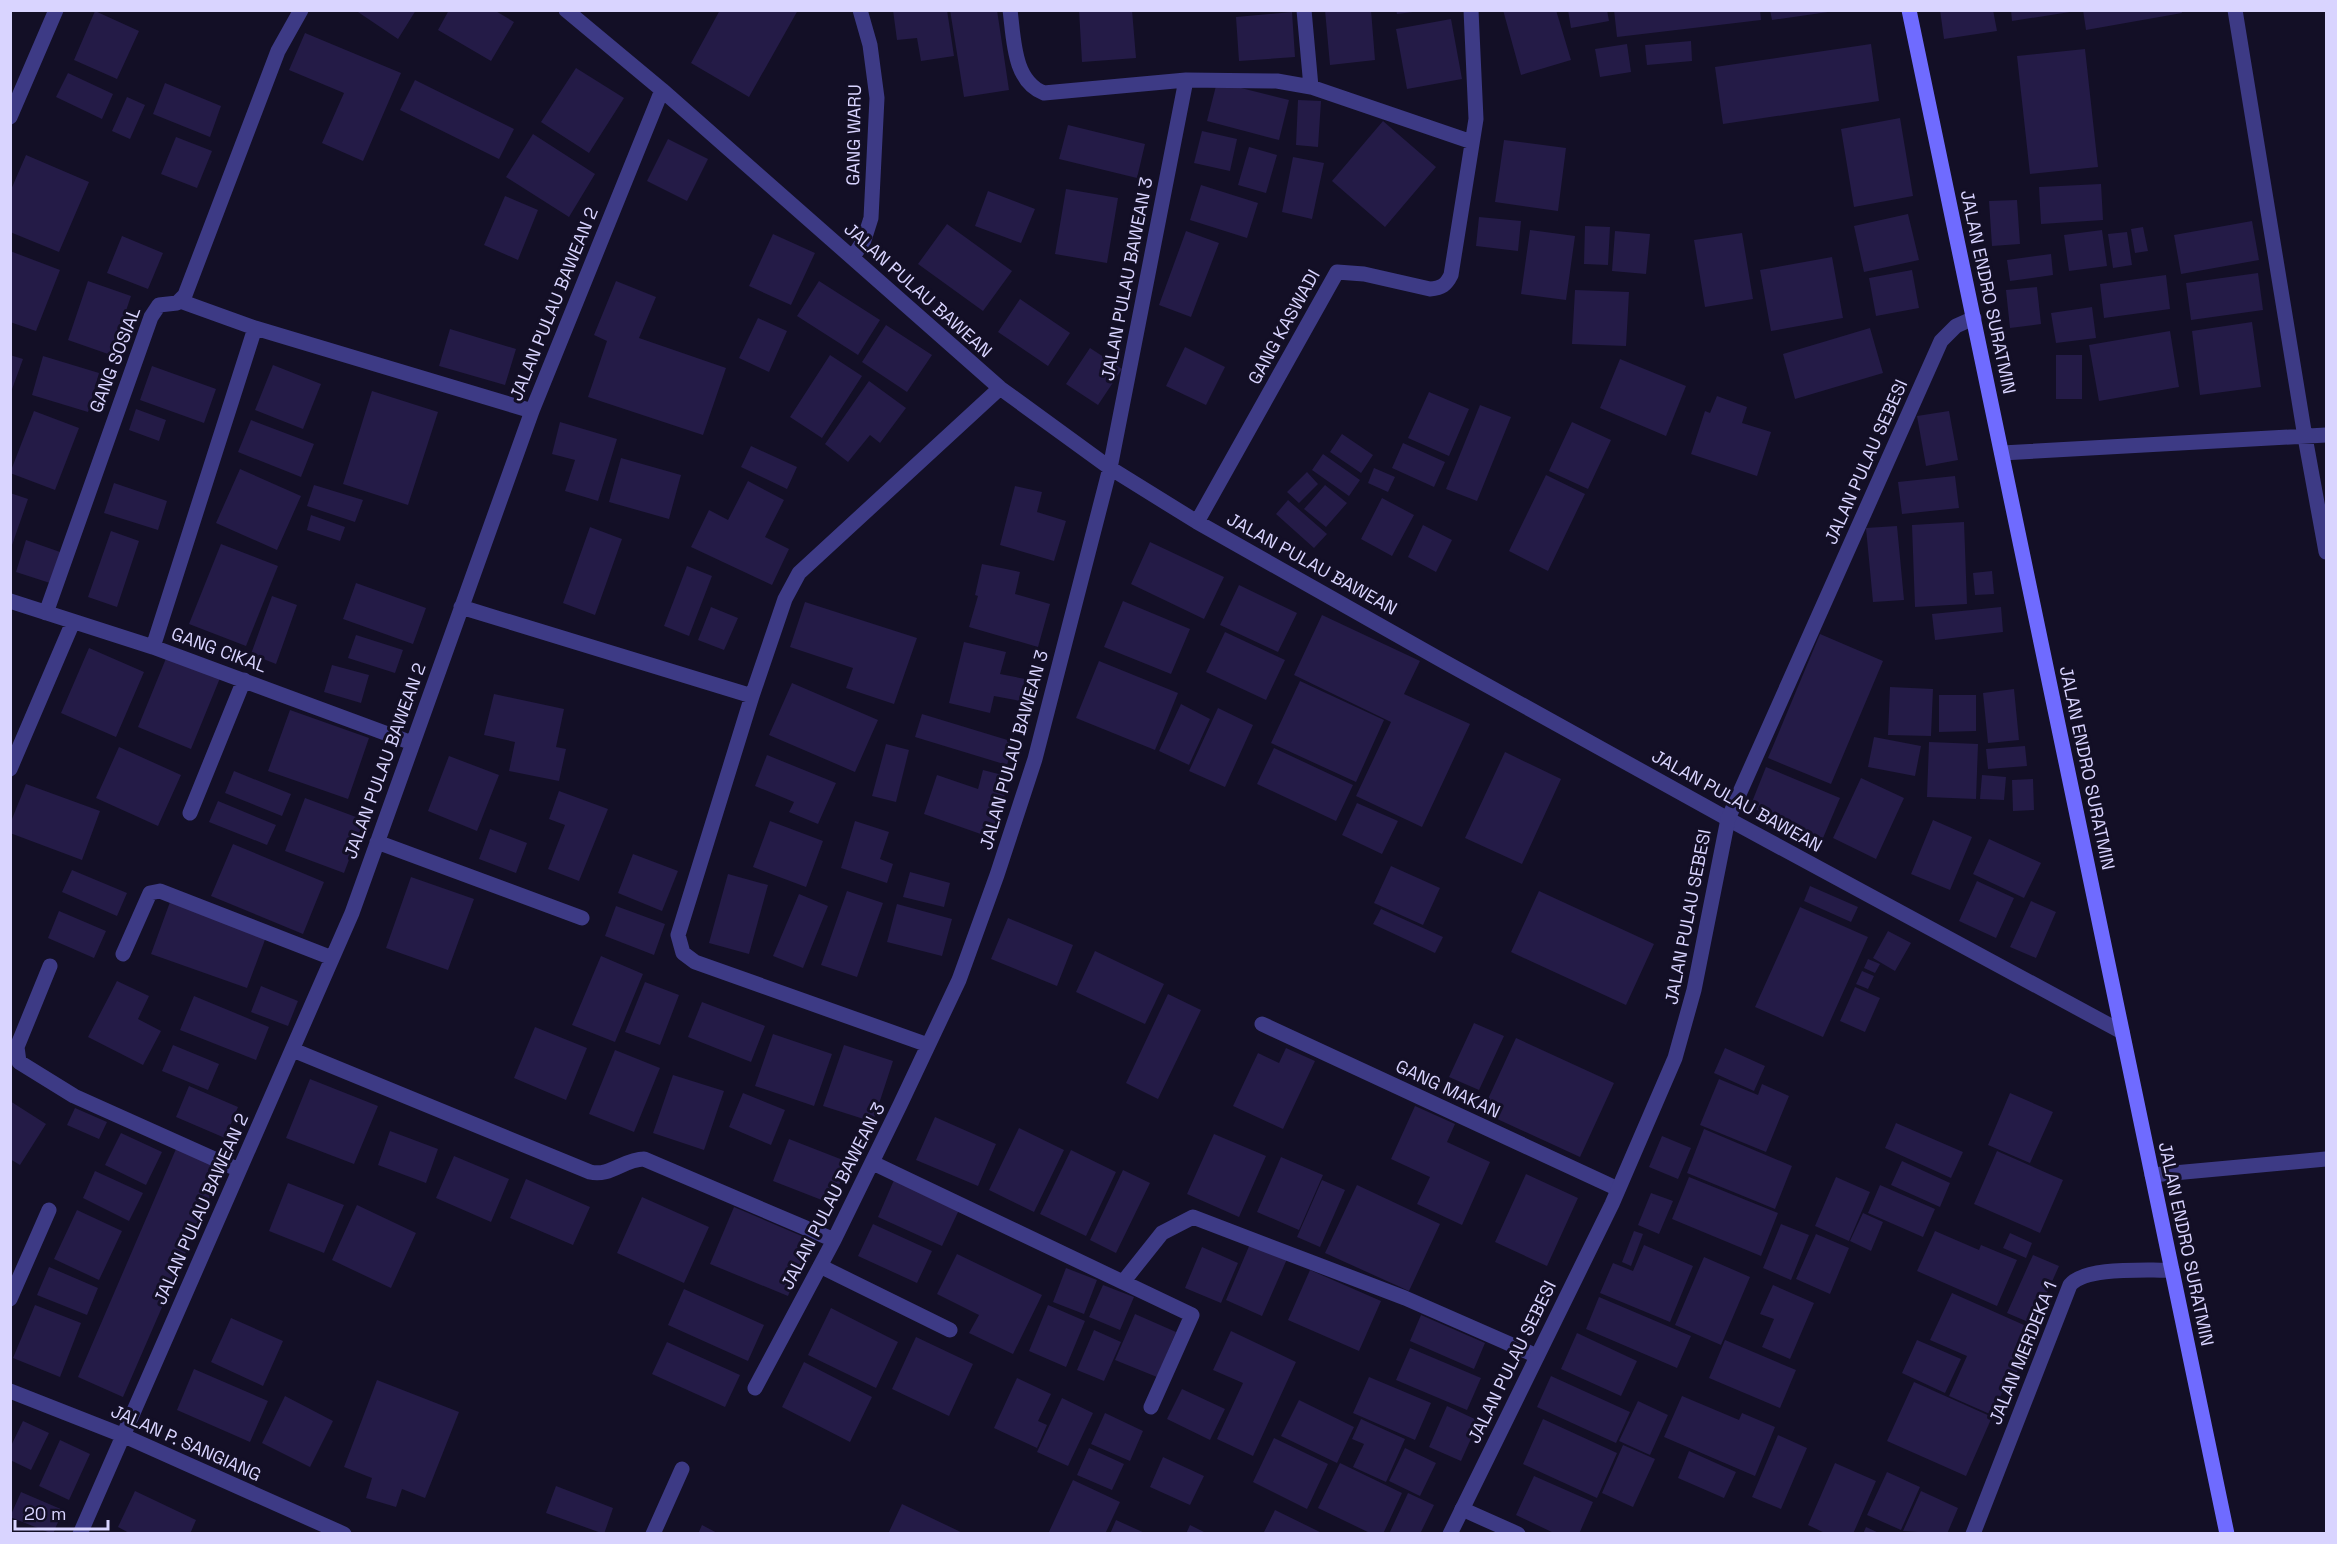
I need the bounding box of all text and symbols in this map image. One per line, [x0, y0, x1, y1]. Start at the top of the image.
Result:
street label: GANG WARU [841, 84, 866, 186]
street label: JALAN PULAU BAWEAN 3 [1095, 175, 1158, 383]
street label: JALAN ENDRO SURATMIN [1956, 188, 2021, 396]
street label: JALAN PULAU BAWEAN 2 [504, 204, 603, 404]
street label: JALAN PULAU BAWEAN [840, 217, 997, 362]
street label: GANG KASWADI [1242, 265, 1325, 388]
street label: GANG SOSIAL [84, 304, 145, 416]
street label: JALAN PULAU SEBESI [1819, 376, 1912, 548]
street label: JALAN PULAU BAWEAN [1223, 507, 1402, 620]
street label: GANG CIKAL [168, 622, 270, 677]
street label: JALAN PULAU BAWEAN 3 [974, 647, 1053, 852]
street label: JALAN PULAU BAWEAN 2 [338, 660, 431, 862]
street label: JALAN ENDRO SURATMIN [2055, 664, 2120, 872]
street label: JALAN PULAU BAWEAN [1648, 744, 1827, 857]
street label: JALAN PULAU SEBESI [1659, 827, 1716, 1007]
street label: GANG MAKAN [1392, 1054, 1504, 1123]
street label: JALAN PULAU BAWEAN 3 [775, 1098, 890, 1293]
street label: JALAN PULAU BAWEAN 2 [148, 1110, 253, 1308]
street label: JALAN ENDRO SURATMIN [2154, 1140, 2219, 1348]
street label: JALAN PULAU SEBESI [1462, 1277, 1561, 1447]
street label: JALAN MERDEKA 1 [1983, 1278, 2062, 1428]
street label: JALAN P. SANGIANG [107, 1399, 265, 1486]
scale bar [15, 1493, 108, 1531]
text: 20 m [24, 1502, 67, 1525]

